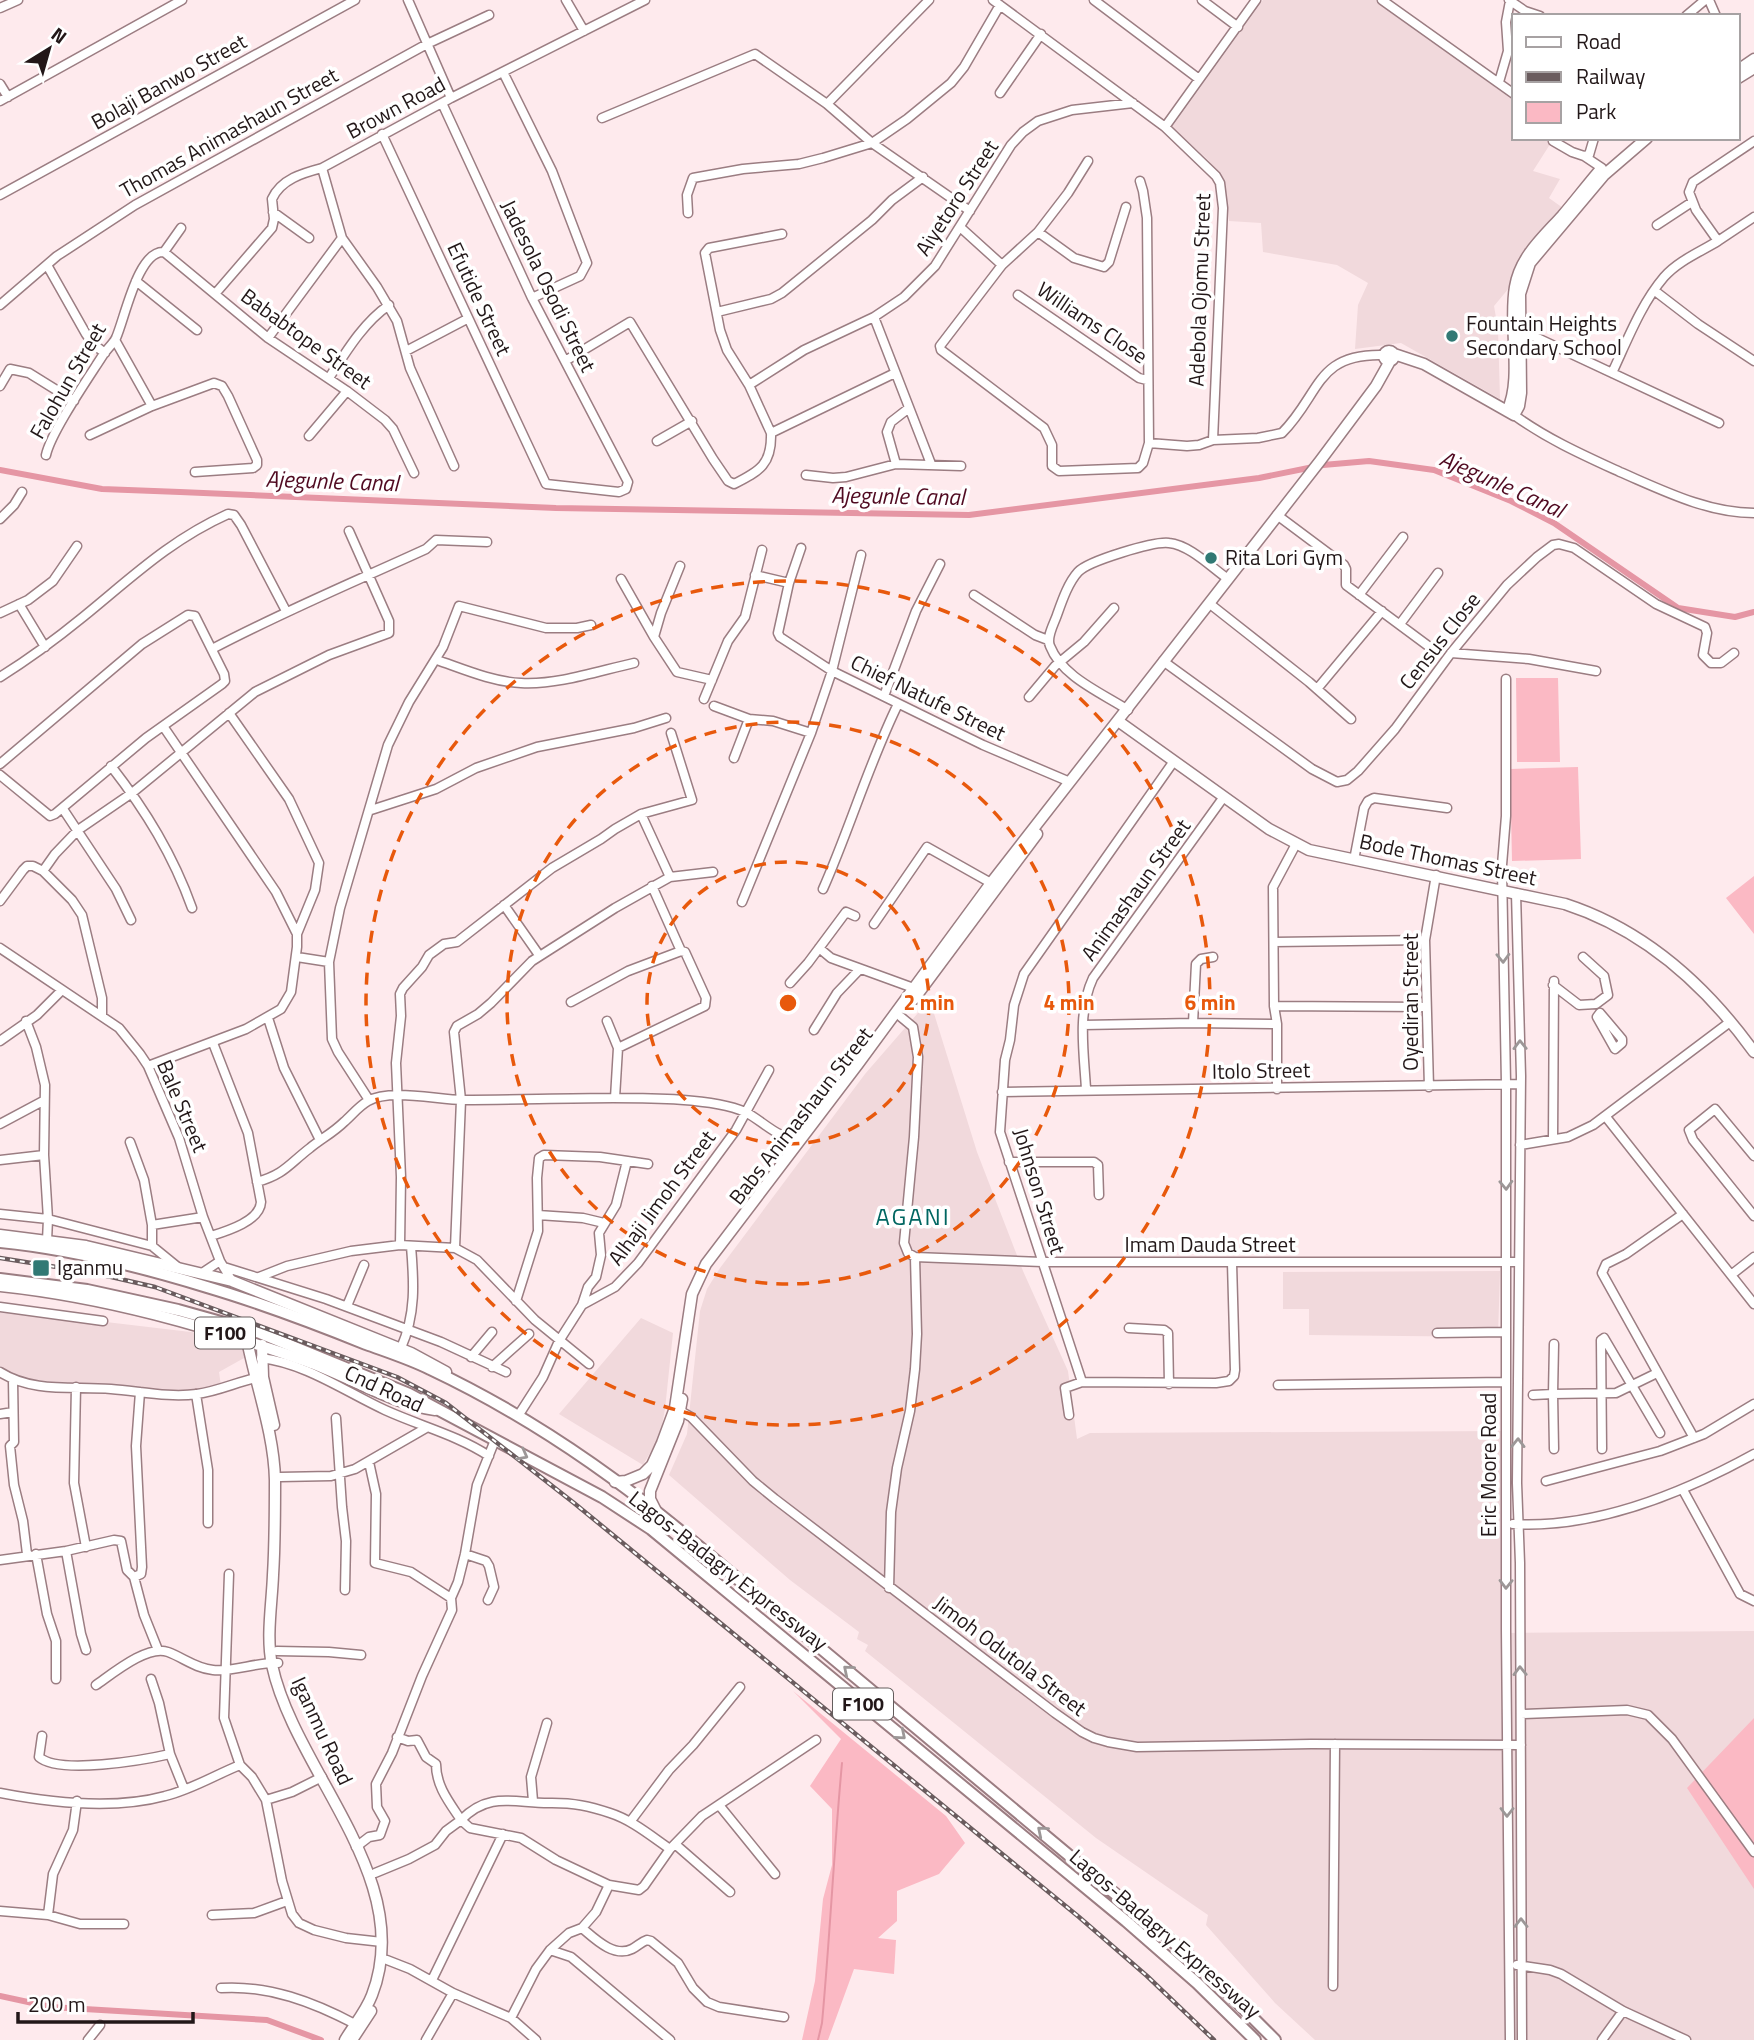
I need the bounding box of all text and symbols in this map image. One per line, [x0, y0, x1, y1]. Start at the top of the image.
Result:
north arrow [14, 14, 84, 84]
legend [1512, 14, 1740, 140]
text: N [46, 19, 74, 51]
street label: Bolaji Banwo Street [85, 25, 253, 137]
text: Road [1576, 25, 1621, 57]
street label: Thomas Animashaun Street [114, 58, 344, 206]
text: Railway [1576, 60, 1645, 92]
street label: Brown Road [340, 68, 451, 147]
text: Park [1576, 95, 1616, 127]
street label: Aiyetoro Street [907, 132, 1006, 262]
street label: Adebola Ojomu Street [1180, 192, 1218, 387]
street label: Jadesola Osodi Street [493, 194, 605, 378]
street label: Efutide Street [440, 236, 520, 361]
street label: Williams Close [1031, 273, 1154, 371]
street label: Bababtope Street [235, 280, 379, 397]
place label: Fountain Heights Secondary School [1466, 307, 1622, 363]
street label: Falohun Street [21, 316, 114, 444]
marker: Fountain Heights Secondary School [1444, 328, 1460, 344]
water label: Ajegunle Canal [1434, 440, 1573, 528]
water label: Ajegunle Canal [265, 461, 402, 500]
water label: Ajegunle Canal [831, 477, 968, 514]
place label: Rita Lori Gym [1225, 541, 1343, 573]
marker: Rita Lori Gym [1203, 550, 1219, 566]
street label: Census Close [1391, 585, 1488, 696]
street label: Chief Natufe Street [846, 646, 1012, 749]
street label: Animashaun Street [1073, 811, 1198, 967]
street label: Bode Thomas Street [1357, 825, 1540, 894]
street label: Oyediran Street [1394, 932, 1426, 1071]
one-way arrow [1495, 953, 1511, 964]
text: 2 min [903, 986, 955, 1018]
text: 4 min [1043, 986, 1095, 1018]
text: 6 min [1184, 986, 1236, 1018]
centre of rings [776, 991, 800, 1015]
street label: Babs Animashaun Street [720, 1019, 880, 1211]
one-way arrow [1512, 1039, 1528, 1049]
street label: Itolo Street [1212, 1053, 1311, 1087]
street label: Bale Street [149, 1054, 217, 1157]
street label: Alhaji Jimoh Street [600, 1122, 723, 1272]
street label: Johnson Street [1006, 1124, 1075, 1258]
one-way arrow [1498, 1180, 1513, 1191]
district label: AGANI [875, 1198, 951, 1234]
street label: Imam Dauda Street [1124, 1228, 1296, 1260]
place label: Iganmu [57, 1251, 123, 1283]
marker: Iganmu [31, 1258, 51, 1278]
road number: F100 [195, 1317, 255, 1348]
street label: Cnd Road [340, 1356, 429, 1420]
street label: Eric Moore Road [1472, 1393, 1504, 1537]
one-way arrow [1511, 1438, 1526, 1449]
one-way arrow [516, 1447, 528, 1460]
street label: Lagos-Badagry Expressway [622, 1482, 835, 1658]
one-way arrow [1499, 1579, 1514, 1590]
street label: Jimoh Odutola Street [928, 1587, 1094, 1724]
one-way arrow [1513, 1665, 1528, 1676]
one-way arrow [843, 1666, 856, 1678]
street label: Iganmu Road [284, 1671, 362, 1790]
road number: F100 [833, 1688, 893, 1720]
one-way arrow [894, 1727, 906, 1740]
one-way arrow [1499, 1807, 1515, 1818]
one-way arrow [1037, 1827, 1049, 1840]
street label: Lagos-Badagry Expressway [1063, 1841, 1269, 2026]
one-way arrow [1513, 1917, 1528, 1928]
scale bar [18, 1980, 192, 2024]
text: 200 m [28, 1988, 85, 2020]

